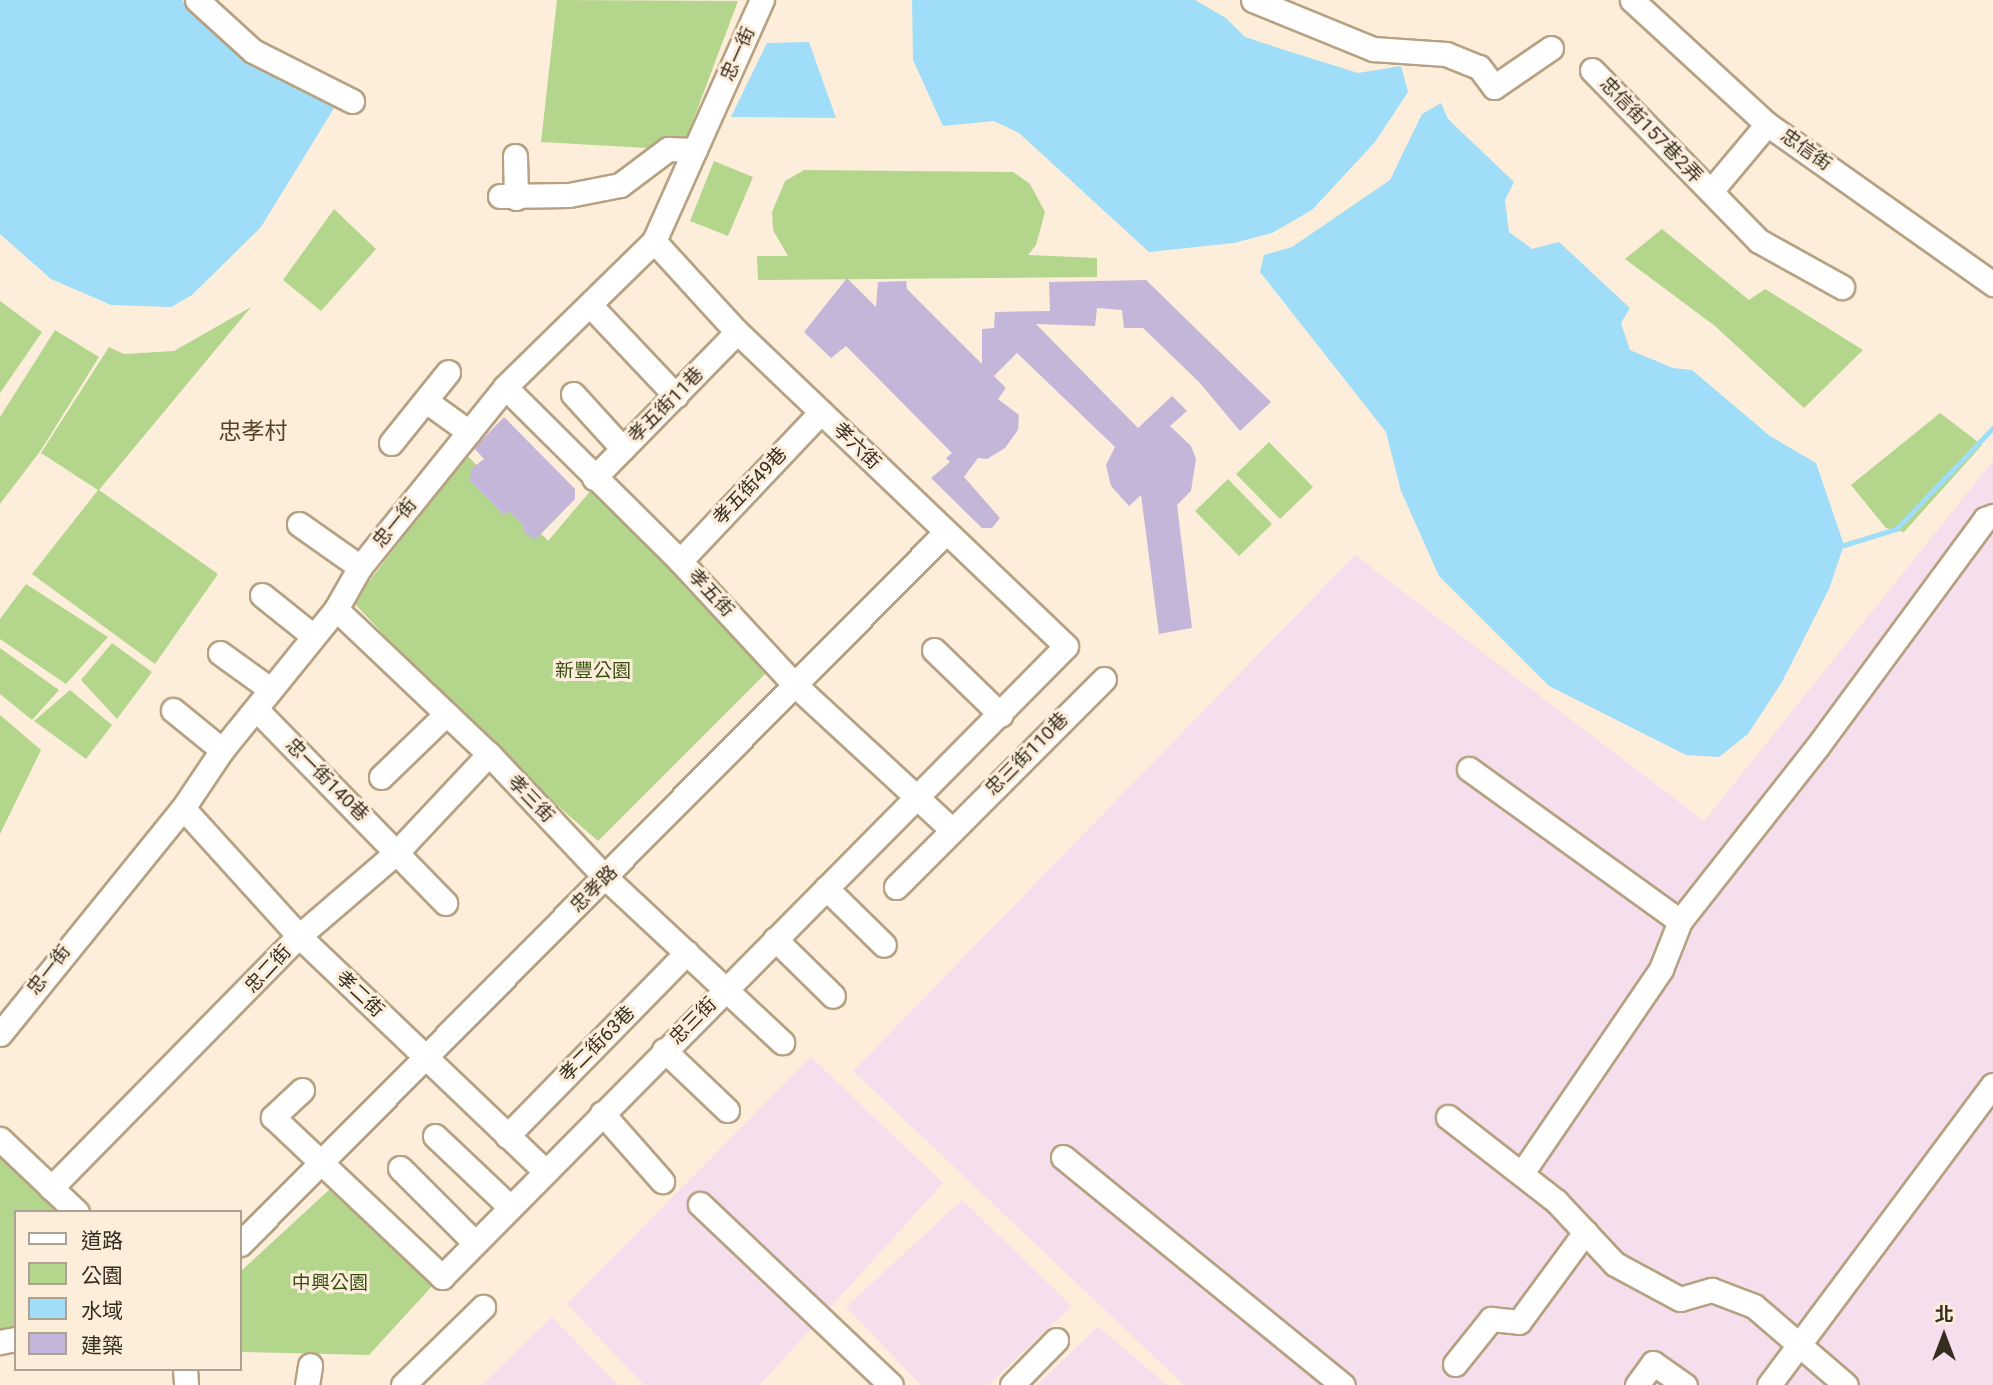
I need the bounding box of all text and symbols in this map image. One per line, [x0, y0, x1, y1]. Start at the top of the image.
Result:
street label: 忠一街 [716, 23, 760, 85]
street label: 忠信街157巷2弄 [1595, 73, 1707, 187]
street label: 忠信街 [1776, 124, 1836, 176]
street label: 孝五街11巷 [624, 363, 708, 447]
district label: 忠孝村 [219, 418, 287, 446]
street label: 孝六街 [829, 418, 885, 474]
street label: 孝五街49巷 [708, 443, 792, 529]
street label: 忠一街 [368, 494, 422, 552]
street label: 孝五街 [683, 564, 739, 622]
park label: 新豐公園 [555, 660, 631, 682]
street label: 忠三街110巷 [981, 708, 1073, 800]
street label: 忠一街140巷 [281, 734, 373, 826]
street label: 孝三街 [503, 771, 559, 827]
street label: 忠孝路 [566, 861, 622, 917]
street label: 忠二街 [240, 940, 296, 998]
street label: 忠一街 [22, 941, 76, 999]
street label: 孝二街 [331, 966, 389, 1022]
street label: 忠三街 [665, 993, 721, 1049]
street label: 孝二街63巷 [555, 1002, 639, 1086]
legend [14, 1210, 242, 1371]
text: 道路 [81, 1229, 123, 1253]
text: 公園 [81, 1264, 123, 1288]
park label: 中興公園 [292, 1272, 368, 1294]
text: 水域 [81, 1299, 123, 1323]
north arrow [1909, 1301, 1979, 1371]
text: 北 [1934, 1303, 1954, 1326]
text: 建築 [81, 1334, 123, 1358]

